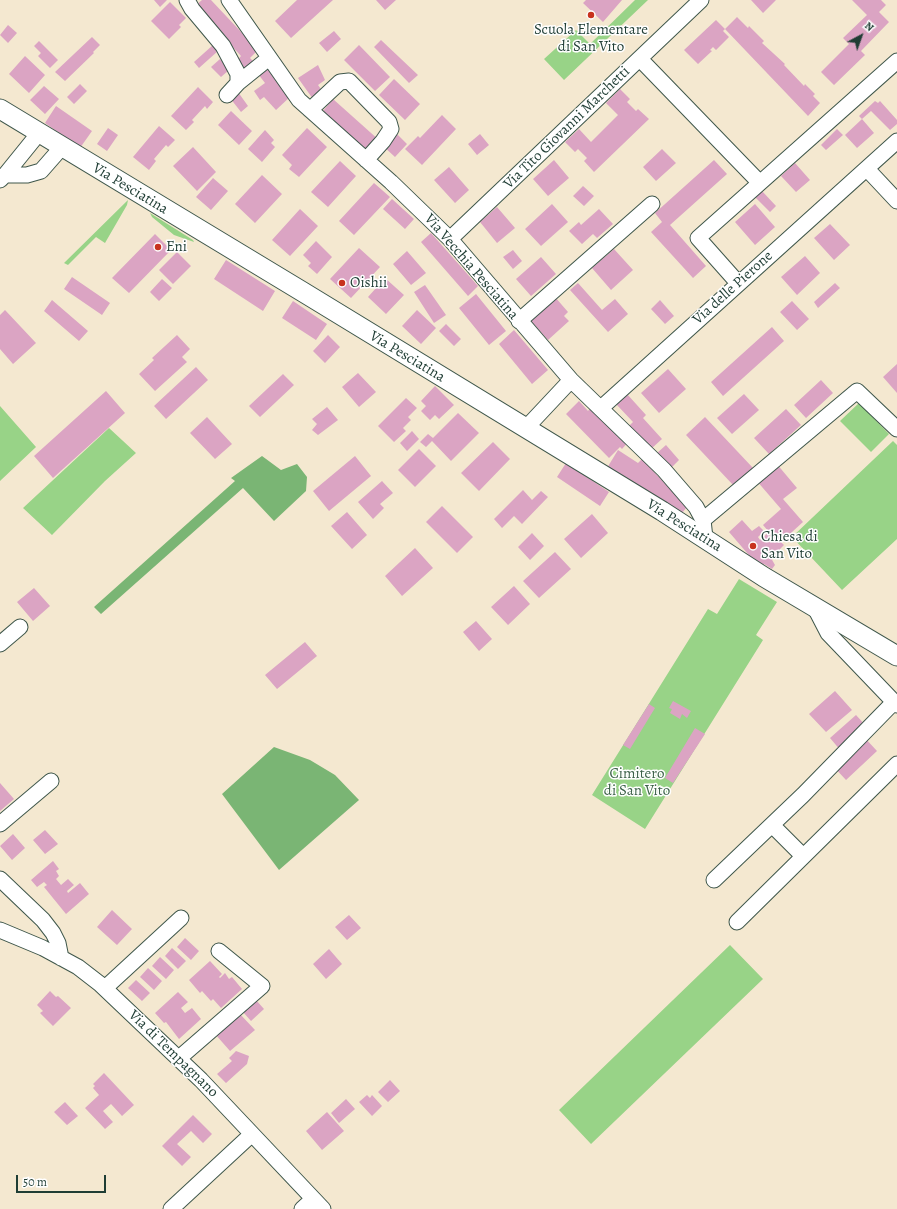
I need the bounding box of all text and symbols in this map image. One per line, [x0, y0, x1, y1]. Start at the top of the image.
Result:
marker: Scuola Elementare di San Vito [586, 10, 596, 20]
north arrow [841, 16, 881, 56]
text: N [861, 18, 877, 35]
place label: Scuola Elementare di San Vito [534, 21, 648, 56]
street label: Via Tito Giovanni Marchetti [500, 63, 634, 193]
street label: Via Pesciatina [89, 159, 171, 219]
street label: Via Vecchia Pesciatina [420, 210, 522, 324]
place label: Eni [166, 238, 187, 256]
marker: Eni [153, 242, 163, 252]
street label: Via delle Pierone [689, 247, 777, 329]
place label: Oishii [350, 274, 387, 292]
marker: Oishii [337, 278, 347, 288]
street label: Via Pesciatina [366, 327, 448, 387]
street label: Via Pesciatina [643, 496, 725, 556]
place label: Chiesa di San Vito [761, 528, 818, 563]
marker: Chiesa di San Vito [748, 541, 758, 551]
park label: Cimitero di San Vito [604, 765, 670, 800]
street label: Via di Tempagnano [124, 1007, 222, 1101]
scale bar [18, 1167, 108, 1193]
text: 50 m [23, 1174, 47, 1190]

